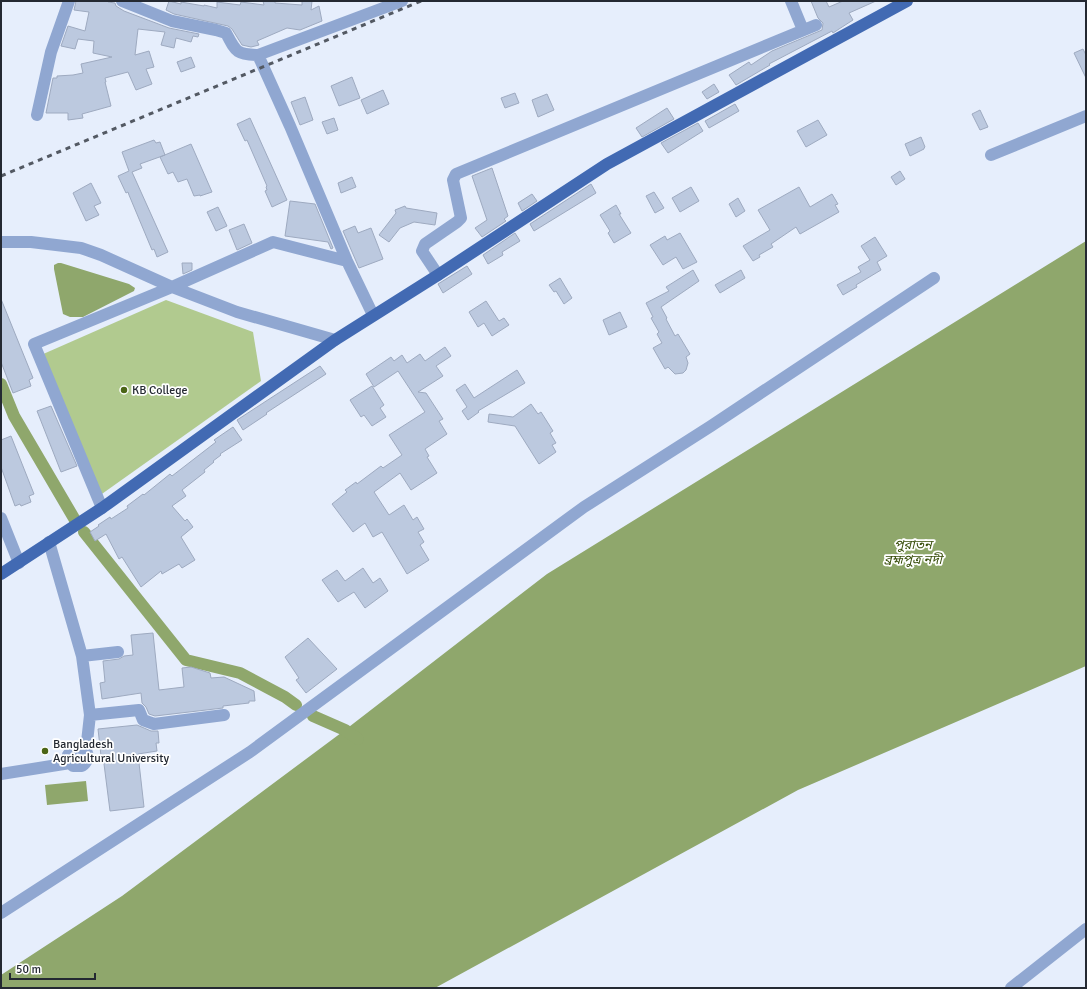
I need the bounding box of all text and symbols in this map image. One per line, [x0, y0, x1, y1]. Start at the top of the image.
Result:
place label: KB College [132, 383, 188, 398]
marker: KB College [119, 385, 129, 395]
water label: পুরাতন ব্রহ্মপুত্র নদী [884, 537, 945, 568]
place label: Bangladesh Agricultural University [53, 737, 169, 766]
marker: Bangladesh Agricultural University [40, 746, 50, 756]
scale bar [10, 955, 95, 981]
text: 50 m [16, 962, 41, 977]

